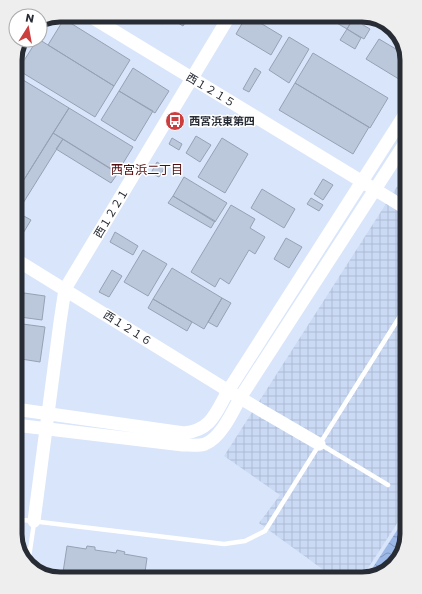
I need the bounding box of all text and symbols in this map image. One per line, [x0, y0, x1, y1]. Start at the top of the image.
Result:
north arrow [8, 8, 48, 48]
text: N [24, 10, 35, 27]
street label: 西１２１５ [183, 69, 239, 111]
bus stop icon: 西宮浜東第四 [164, 110, 186, 132]
place label: 西宮浜東第四 [189, 113, 255, 129]
district label: 西宮浜二丁目 [111, 161, 183, 178]
street label: 西１２２１ [90, 185, 132, 241]
street label: 西１２１６ [100, 307, 156, 349]

